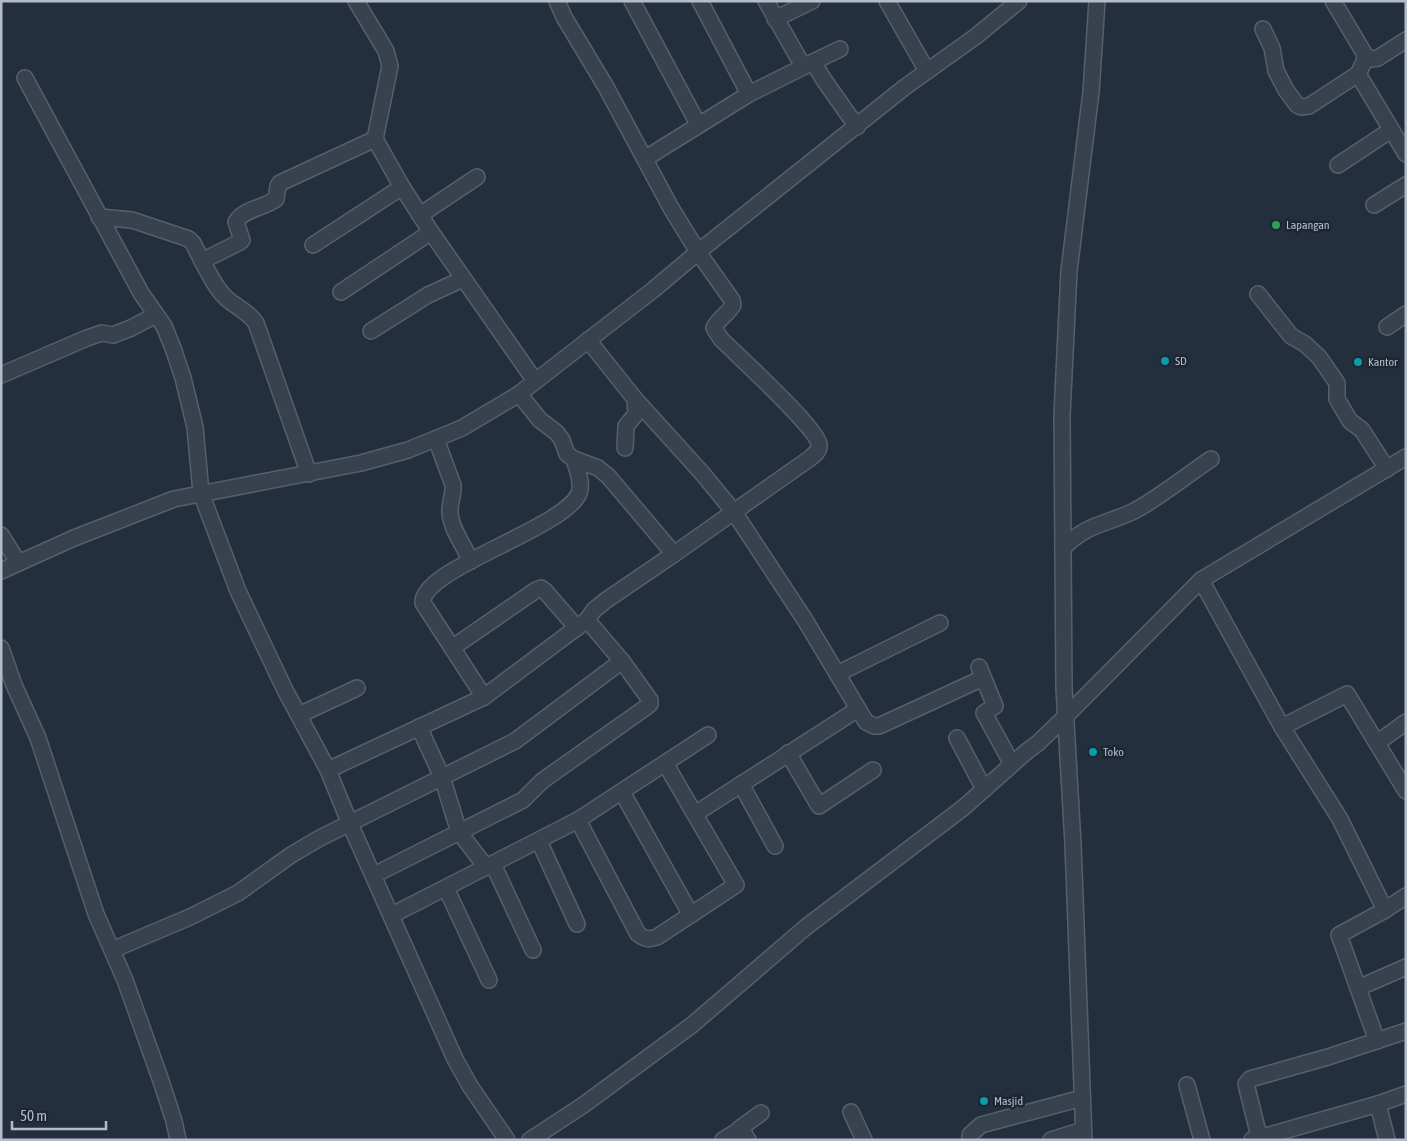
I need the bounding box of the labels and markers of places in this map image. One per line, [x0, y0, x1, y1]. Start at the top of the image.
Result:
place label: Lapangan [1286, 218, 1330, 232]
marker: Lapangan [1270, 219, 1282, 231]
place label: SD [1175, 354, 1187, 368]
marker: SD [1159, 355, 1171, 367]
place label: Kantor [1368, 355, 1398, 369]
marker: Kantor [1352, 356, 1364, 368]
place label: Toko [1103, 745, 1124, 759]
marker: Toko [1087, 746, 1099, 758]
place label: Masjid [994, 1094, 1023, 1108]
marker: Masjid [978, 1095, 990, 1107]

